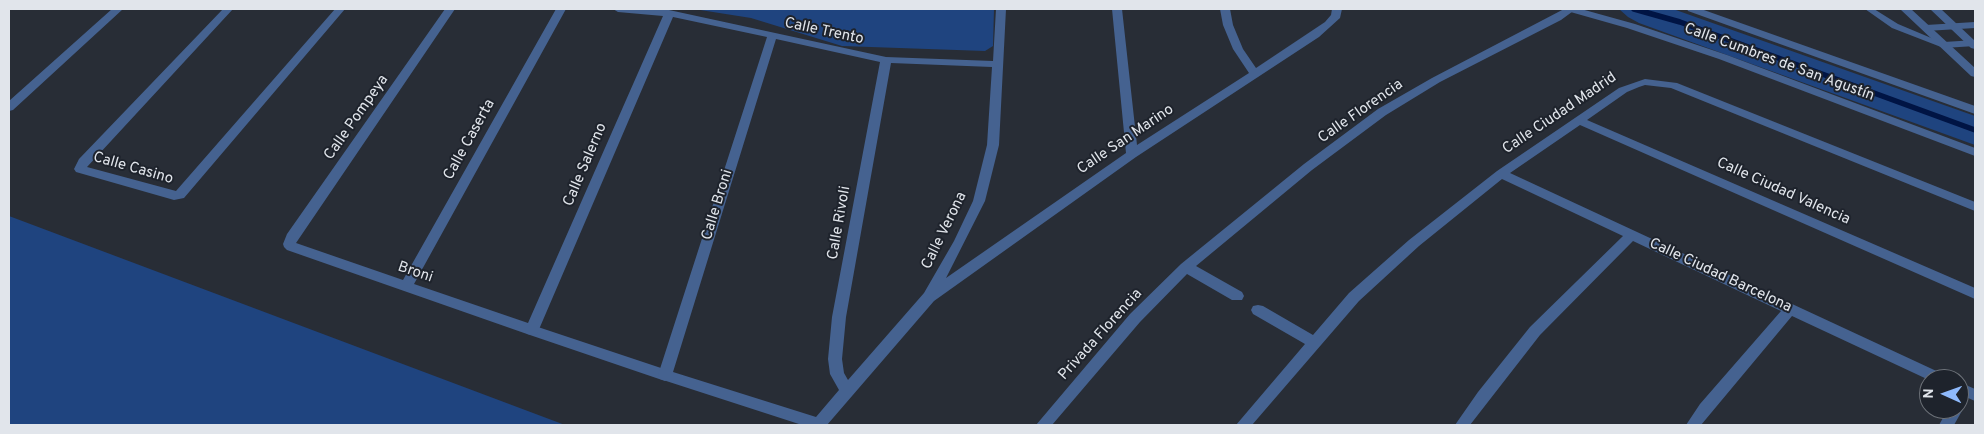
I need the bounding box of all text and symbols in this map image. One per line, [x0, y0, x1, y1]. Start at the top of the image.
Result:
street label: Calle Trento [783, 15, 865, 49]
street label: Calle Cumbres de San Agustín [1681, 20, 1877, 106]
street label: Calle Ciudad Madrid [1500, 69, 1620, 159]
street label: Calle Pompeya [321, 72, 393, 164]
street label: Calle Florencia [1315, 76, 1407, 148]
street label: Calle Caserta [441, 97, 499, 183]
street label: Calle San Marino [1074, 101, 1178, 179]
street label: Calle Salerno [560, 121, 612, 209]
street label: Calle Casino [91, 149, 175, 189]
street label: Calle Ciudad Valencia [1714, 154, 1852, 230]
street label: Calle Broni [699, 168, 737, 242]
street label: Calle Rivoli [825, 185, 855, 261]
street label: Calle Verona [919, 189, 971, 273]
street label: Calle Ciudad Barcelona [1646, 235, 1794, 317]
street label: Broni [395, 259, 435, 287]
street label: Privada Florencia [1055, 286, 1147, 384]
north arrow [1919, 369, 1969, 419]
text: N [1921, 388, 1938, 399]

